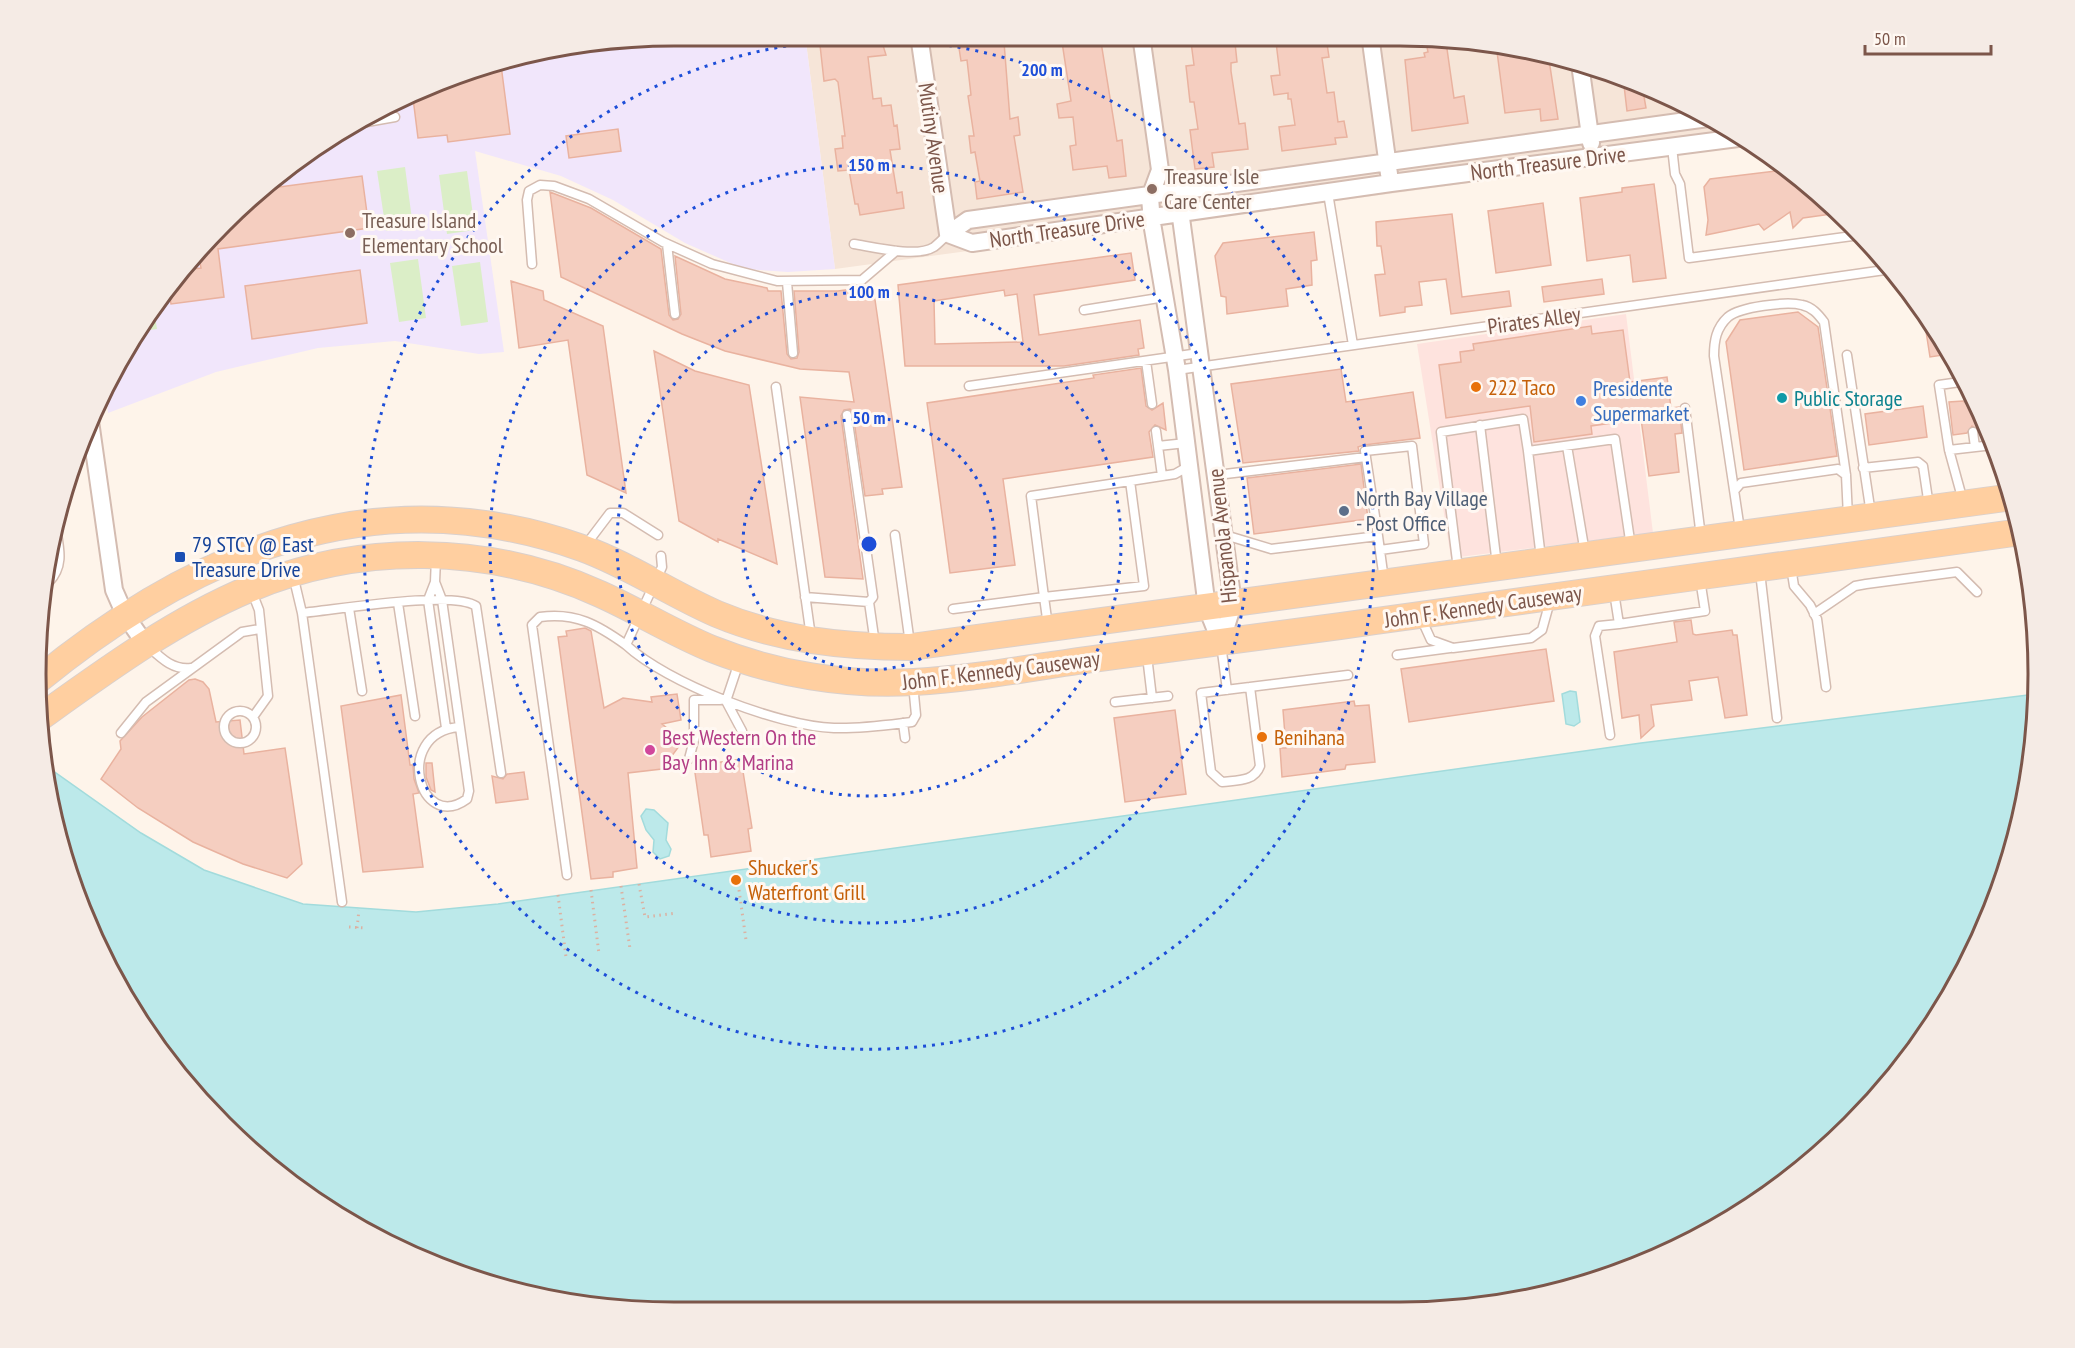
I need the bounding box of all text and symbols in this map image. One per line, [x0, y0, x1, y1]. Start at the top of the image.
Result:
scale bar [1865, 18, 1991, 56]
text: 50 m [1874, 27, 1906, 50]
text: 200 m [1021, 58, 1063, 81]
street label: Mutiny Avenue [912, 81, 956, 195]
street label: North Treasure Drive [1469, 140, 1627, 186]
text: 150 m [848, 153, 890, 176]
place label: Treasure Isle Care Center [1164, 162, 1259, 215]
marker: Treasure Isle Care Center [1145, 182, 1159, 196]
street label: North Treasure Drive [988, 204, 1146, 254]
place label: Treasure Island Elementary School [362, 206, 504, 259]
marker: Treasure Island Elementary School [343, 226, 357, 240]
text: 100 m [848, 280, 890, 303]
street label: Pirates Alley [1486, 300, 1583, 340]
place label: 222 Taco [1488, 373, 1556, 401]
place label: Presidente Supermarket [1593, 374, 1689, 427]
marker: 222 Taco [1469, 380, 1483, 394]
place label: Public Storage [1794, 384, 1903, 412]
marker: Public Storage [1775, 391, 1789, 405]
marker: Presidente Supermarket [1574, 394, 1588, 408]
text: 50 m [853, 406, 885, 429]
street label: Hispanola Avenue [1201, 467, 1243, 605]
place label: North Bay Village - Post Office [1356, 484, 1488, 537]
marker: North Bay Village - Post Office [1337, 504, 1351, 518]
place label: 79 STCY @ East Treasure Drive [192, 530, 314, 583]
centre of rings [859, 534, 879, 554]
marker: 79 STCY @ East Treasure Drive [173, 550, 187, 564]
street label: John F. Kennedy Causeway [1382, 578, 1584, 634]
street label: John F. Kennedy Causeway [900, 644, 1102, 696]
place label: Best Western On the Bay Inn & Marina [662, 723, 816, 776]
place label: Benihana [1274, 723, 1345, 751]
marker: Benihana [1255, 730, 1269, 744]
marker: Best Western On the Bay Inn & Marina [643, 743, 657, 757]
place label: Shucker's Waterfront Grill [748, 853, 866, 906]
marker: Shucker's Waterfront Grill [729, 873, 743, 887]

